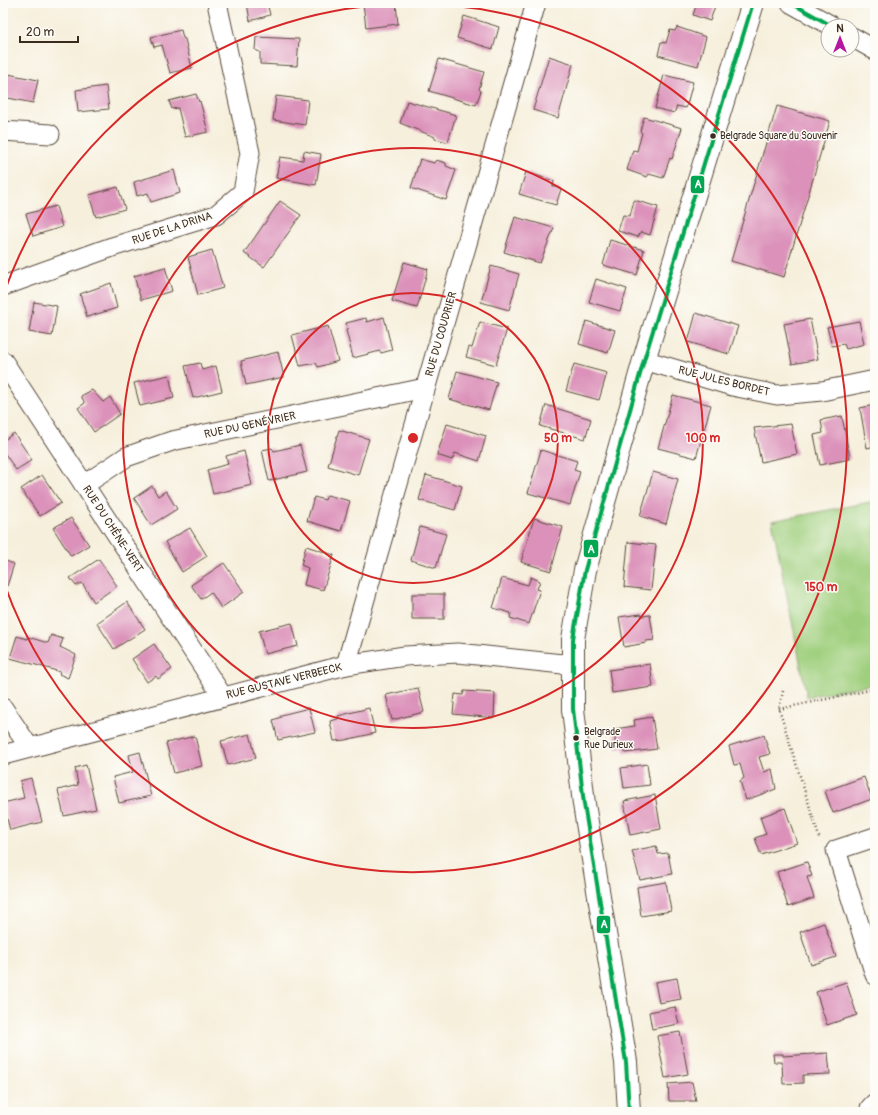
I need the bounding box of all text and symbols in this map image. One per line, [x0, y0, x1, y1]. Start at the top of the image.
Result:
scale bar [20, 18, 78, 44]
north arrow [820, 18, 860, 58]
text: N [836, 22, 844, 35]
text: 20 m [26, 25, 55, 40]
place label: Belgrade Square du Souvenir [720, 130, 838, 142]
marker: Belgrade Square du Souvenir [708, 131, 718, 141]
line badge: A [690, 175, 705, 194]
text: A [694, 178, 702, 191]
street label: RUE DE LA DRINA [130, 209, 214, 247]
street label: RUE DU COUDRIER [423, 290, 459, 378]
street label: RUE JULES BORDET [677, 363, 771, 399]
street label: RUE DU GENÉVRIER [203, 409, 297, 441]
centre of rings [406, 431, 420, 445]
text: 50 m [544, 431, 572, 446]
text: 100 m [686, 431, 721, 446]
street label: RUE DU CHÊNE-VERT [80, 483, 146, 575]
line badge: A [583, 539, 599, 558]
text: A [587, 543, 595, 556]
text: 150 m [805, 580, 838, 595]
street label: RUE GUSTAVE VERBEECK [225, 660, 344, 702]
place label: Belgrade Rue Durieux [584, 726, 633, 751]
marker: Belgrade Rue Durieux [571, 733, 581, 743]
line badge: A [596, 915, 611, 934]
text: A [600, 918, 608, 931]

